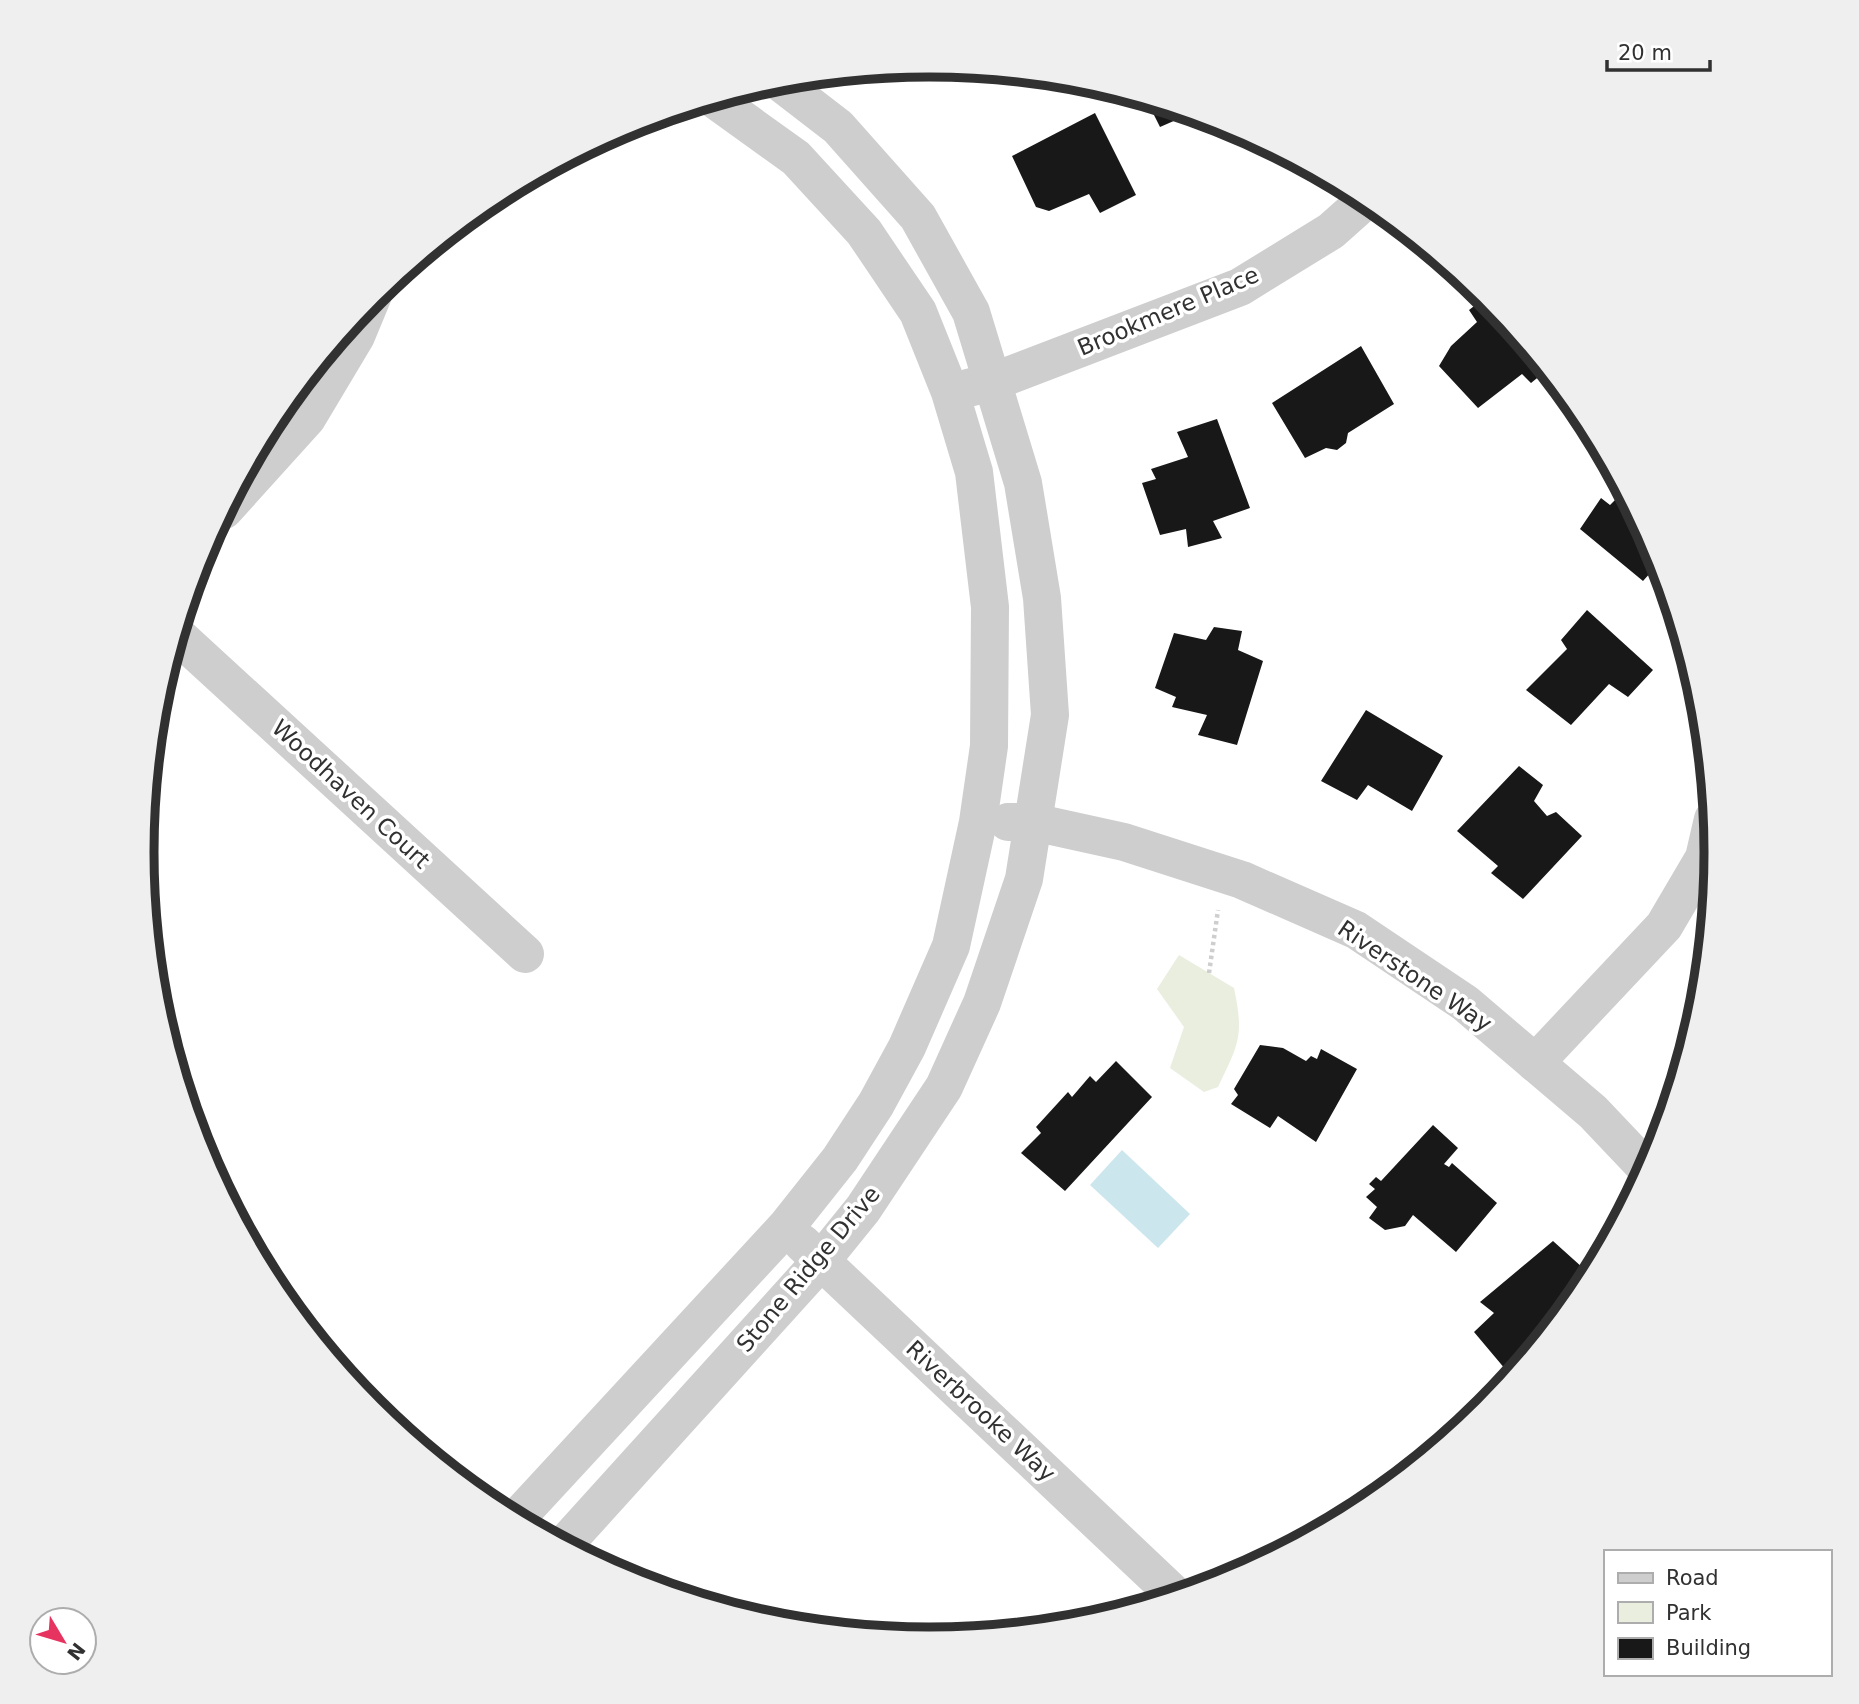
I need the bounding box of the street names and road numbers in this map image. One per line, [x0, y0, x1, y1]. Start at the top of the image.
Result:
street label: Brookmere Place [1073, 261, 1263, 361]
street label: Woodhaven Court [267, 714, 435, 874]
street label: Riverstone Way [1333, 915, 1497, 1037]
street label: Stone Ridge Drive [731, 1181, 885, 1357]
street label: Riverbrooke Way [901, 1335, 1061, 1487]

